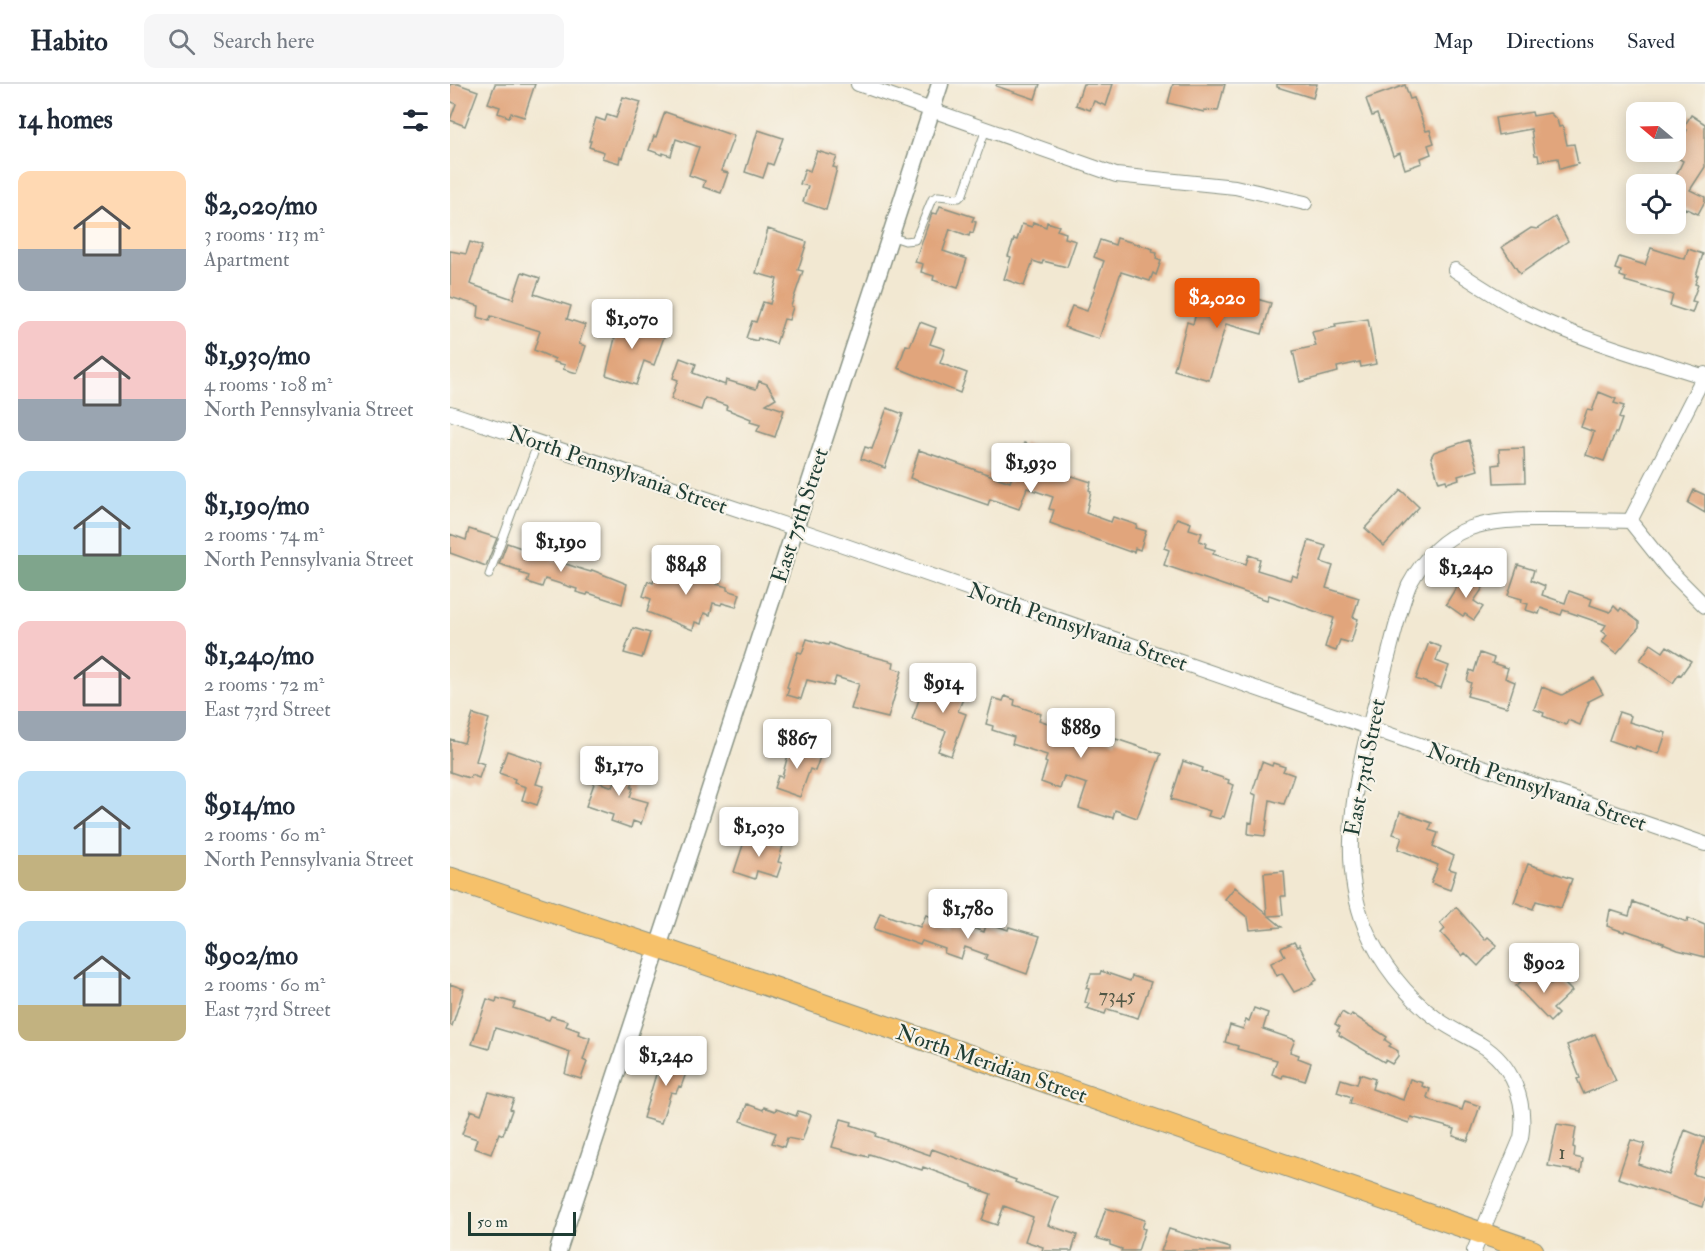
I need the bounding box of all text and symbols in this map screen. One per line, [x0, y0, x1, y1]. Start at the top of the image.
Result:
search box [144, 14, 564, 68]
text: Habito [30, 24, 108, 59]
icon: search [165, 25, 198, 58]
text: Search here [213, 27, 315, 55]
text: Map [1433, 28, 1473, 55]
text: Directions [1506, 28, 1594, 55]
text: Saved [1627, 28, 1675, 55]
north arrow [1626, 102, 1686, 162]
map controls [1626, 102, 1686, 234]
text: 14 homes [18, 104, 113, 136]
icon: filters [399, 104, 432, 137]
button: locate [1626, 174, 1686, 234]
text: $2,020/mo [204, 190, 317, 222]
icon: home [66, 195, 138, 267]
text: 3 rooms · 113 m² [204, 222, 325, 247]
text: Apartment [204, 247, 289, 272]
pin: $2,020 [1168, 278, 1266, 329]
text: $2,020 [1189, 285, 1245, 310]
pin: $1,070 [583, 299, 681, 350]
text: $1,070 [606, 306, 658, 331]
text: $1,930/mo [204, 340, 310, 372]
icon: home [66, 345, 138, 417]
text: 4 rooms · 108 m² [204, 372, 332, 397]
text: North Pennsylvania Street [204, 397, 413, 422]
street label: North Pennsylvania Street [504, 419, 731, 521]
pin: $1,930 [982, 443, 1080, 494]
street label: East 75th Street [765, 444, 835, 586]
text: $1,930 [1005, 450, 1057, 475]
text: $1,190/mo [204, 490, 309, 522]
icon: home [66, 495, 138, 567]
text: 2 rooms · 74 m² [204, 522, 325, 547]
pin: $1,190 [512, 522, 610, 573]
text: $1,190 [536, 529, 586, 554]
pin: $848 [650, 545, 722, 596]
text: North Pennsylvania Street [204, 547, 413, 572]
pin: $1,240 [1417, 548, 1515, 599]
text: $848 [666, 552, 706, 577]
text: $1,240 [1439, 555, 1493, 580]
street label: North Pennsylvania Street [964, 576, 1191, 678]
text: $1,240/mo [204, 640, 314, 672]
icon: home [66, 645, 138, 717]
pin: $914 [907, 663, 979, 714]
text: $914 [923, 670, 963, 695]
text: 2 rooms · 72 m² [204, 672, 324, 697]
street label: East 73rd Street [1338, 696, 1392, 838]
text: East 73rd Street [204, 697, 331, 722]
pin: $889 [1045, 708, 1117, 759]
text: $889 [1061, 715, 1101, 740]
pin: $867 [761, 719, 833, 770]
text: $867 [777, 726, 817, 751]
street label: North Pennsylvania Street [1423, 736, 1650, 838]
pin: $1,170 [570, 746, 668, 797]
text: $1,170 [594, 753, 644, 778]
text: $914/mo [204, 790, 295, 822]
icon: home [66, 795, 138, 867]
pin: $1,030 [710, 807, 808, 858]
text: $1,030 [733, 814, 785, 839]
text: 2 rooms · 60 m² [204, 822, 325, 847]
text: North Pennsylvania Street [204, 847, 413, 872]
pin: $1,780 [919, 889, 1017, 940]
text: $1,780 [942, 896, 994, 921]
text: $902/mo [204, 940, 298, 972]
pin: $902 [1508, 943, 1580, 994]
icon: home [66, 945, 138, 1017]
text: $902 [1523, 950, 1565, 975]
text: 2 rooms · 60 m² [204, 972, 325, 997]
house number: 7345 [1099, 983, 1135, 1008]
text: East 73rd Street [204, 997, 331, 1022]
street label: North Meridian Street [893, 1018, 1091, 1110]
pin: $1,240 [617, 1036, 715, 1087]
text: $1,240 [639, 1043, 693, 1068]
house number: 1 [1558, 1140, 1566, 1165]
scale bar [468, 1209, 576, 1236]
text: 50 m [477, 1212, 508, 1232]

